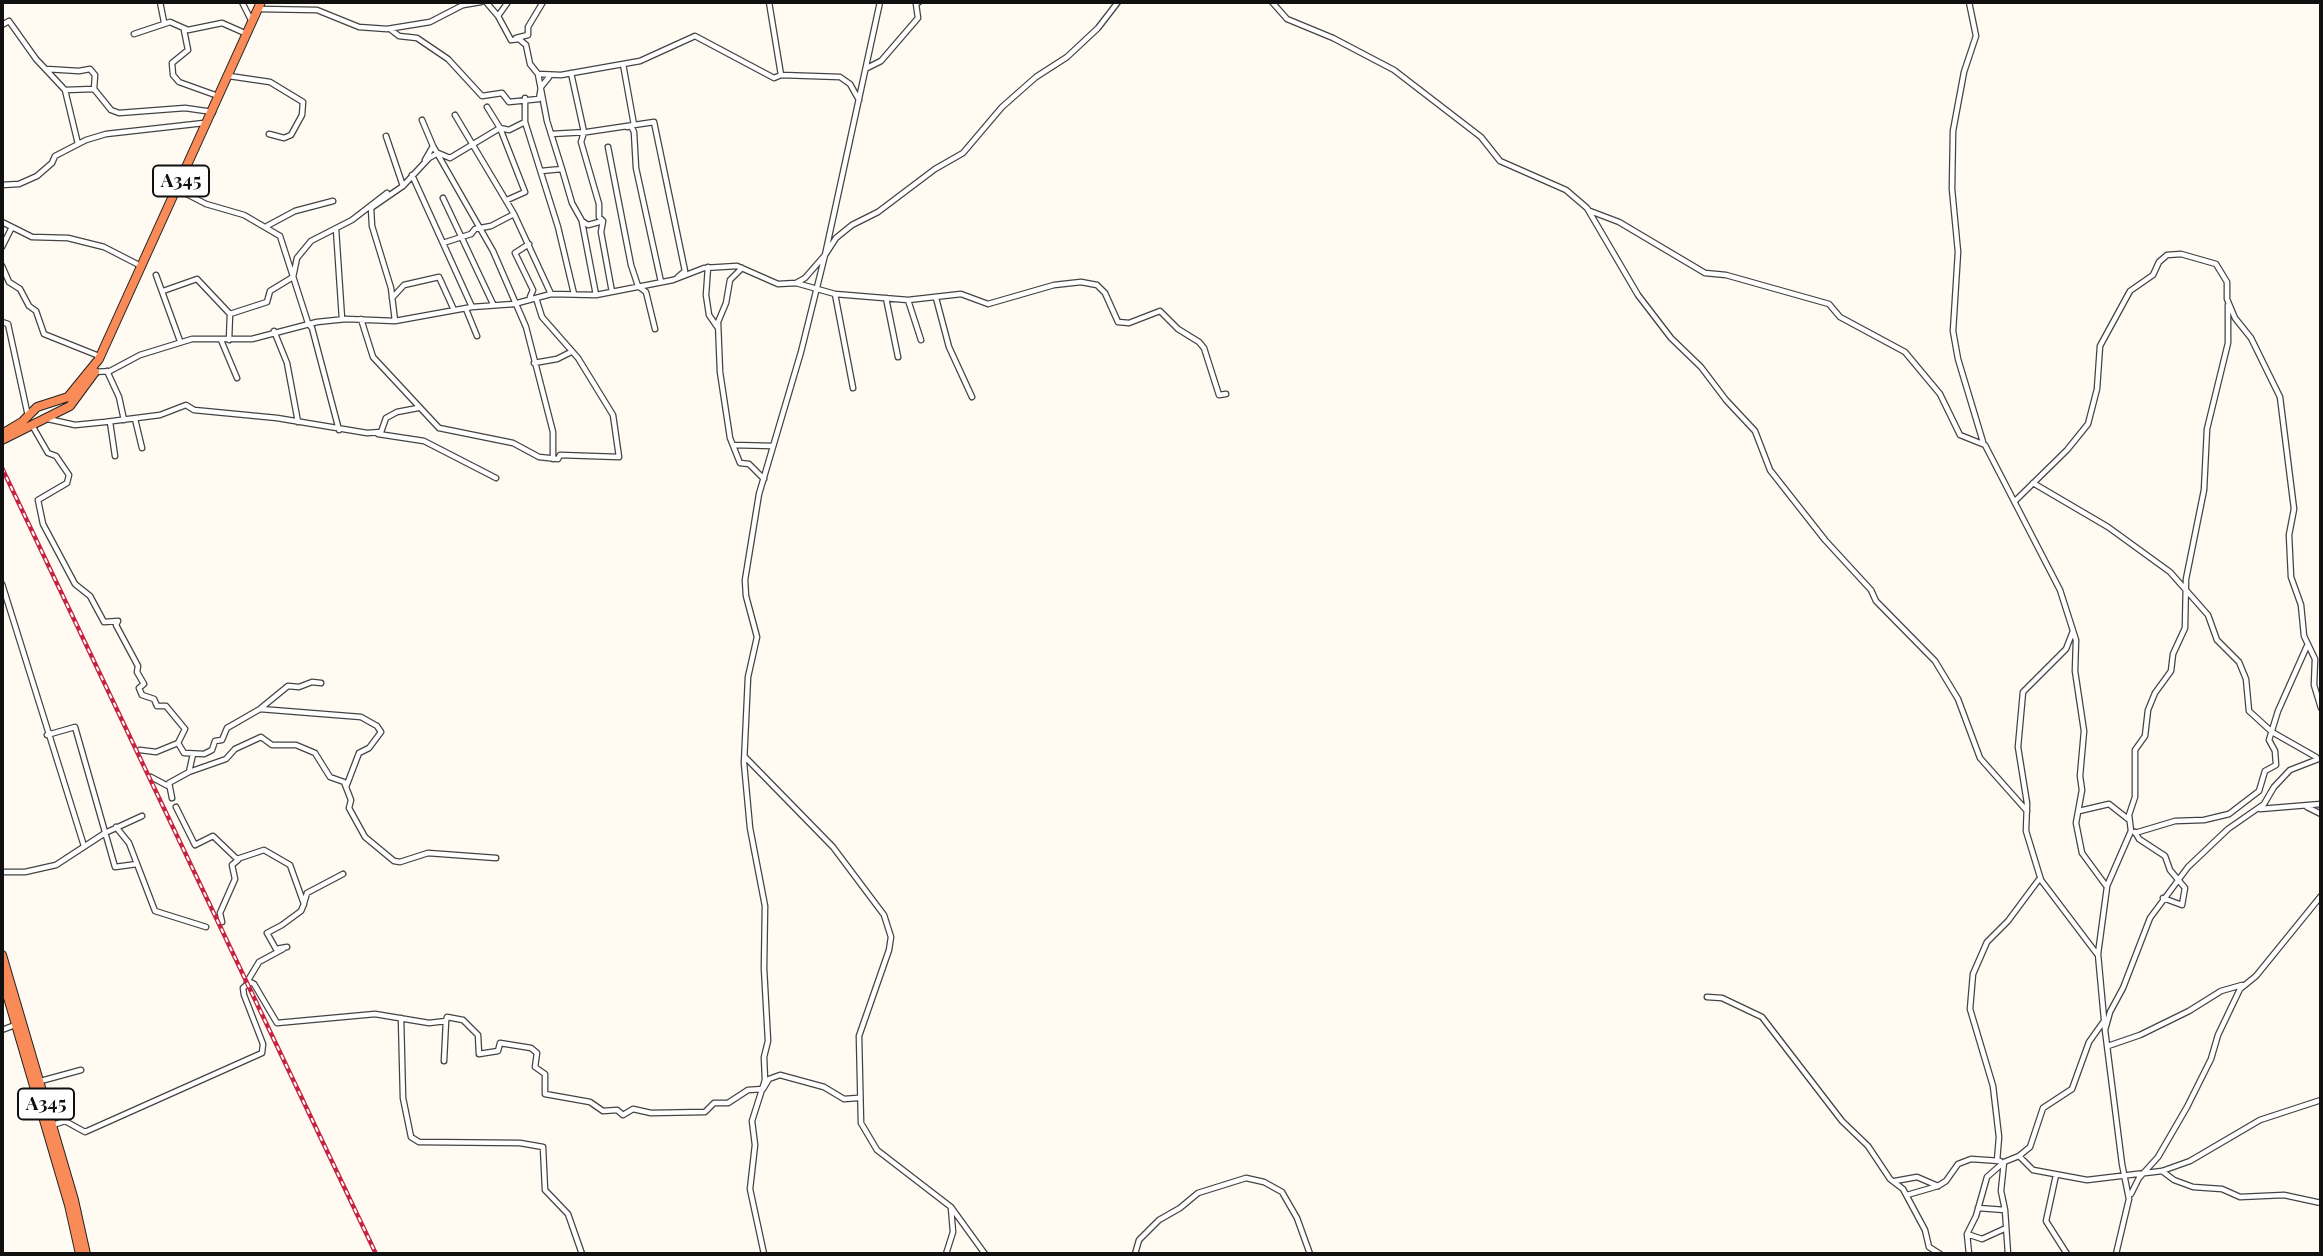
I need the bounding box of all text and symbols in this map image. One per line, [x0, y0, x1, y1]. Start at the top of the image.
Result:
road number: A345 [153, 166, 209, 196]
road number: A345 [18, 1088, 74, 1120]

